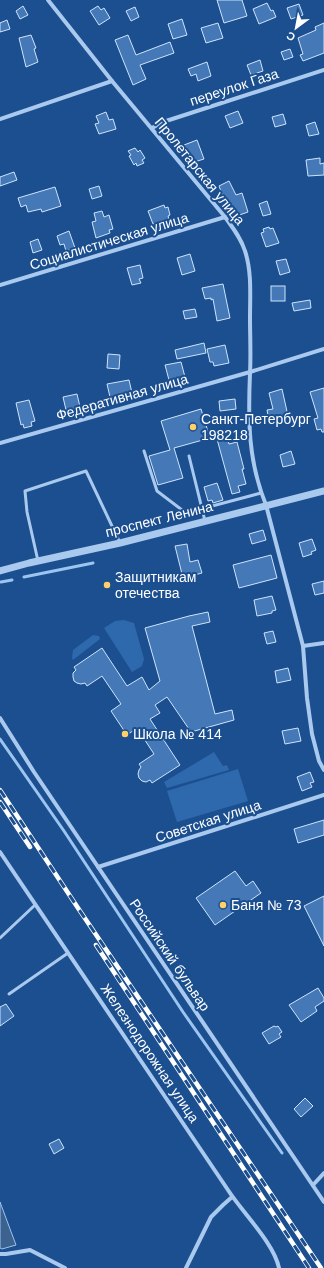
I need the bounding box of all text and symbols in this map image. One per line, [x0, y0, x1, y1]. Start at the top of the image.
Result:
north arrow [276, 8, 316, 48]
text: С [284, 29, 297, 44]
street label: переулок Газа [188, 65, 281, 109]
street label: Пролетарская улица [152, 114, 248, 228]
street label: Социалистическая улица [28, 209, 190, 273]
street label: Федеративная улица [54, 370, 190, 424]
place label: Санкт-Петербург 198218 [201, 411, 311, 443]
marker: Санкт-Петербург 198218 [188, 422, 198, 432]
street label: проспект Ленина [104, 498, 215, 540]
place label: Защитникам отечества [115, 569, 196, 601]
marker: Защитникам отечества [102, 580, 112, 590]
place label: Школа № 414 [133, 726, 222, 742]
marker: Школа № 414 [120, 729, 130, 739]
street label: Советская улица [153, 796, 263, 846]
street label: Российский бульвар [127, 896, 214, 1014]
place label: Баня № 73 [231, 897, 302, 913]
marker: Баня № 73 [218, 900, 228, 910]
street label: Железнодорожная улица [98, 981, 202, 1125]

